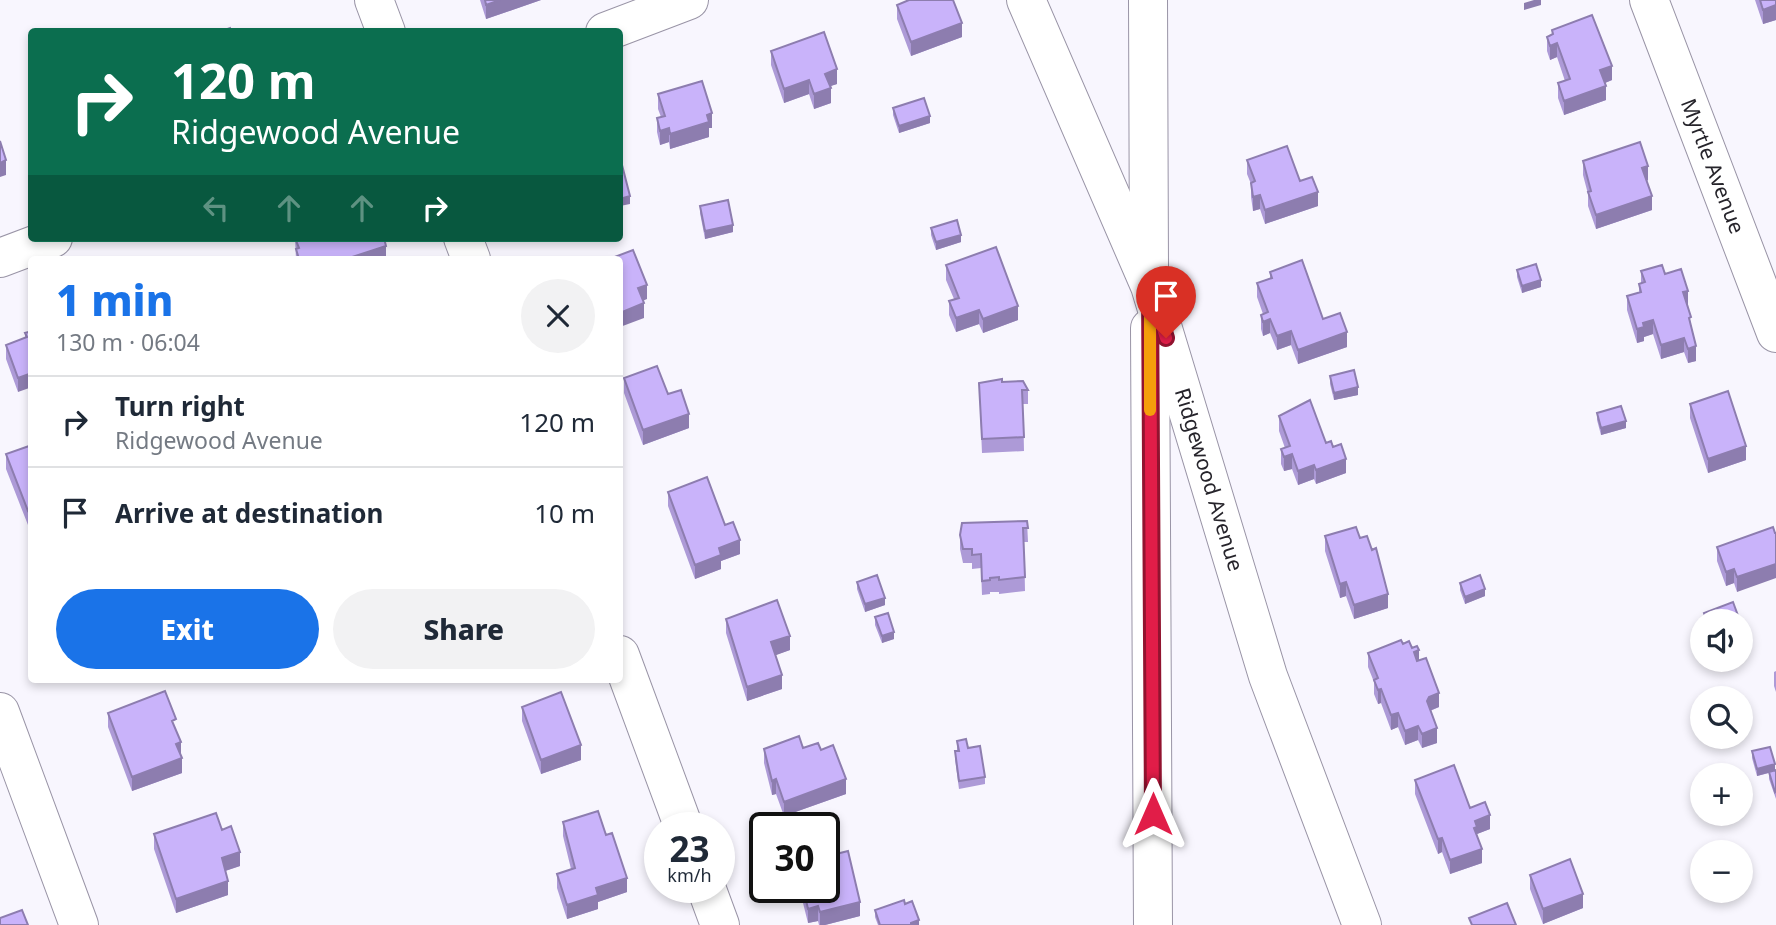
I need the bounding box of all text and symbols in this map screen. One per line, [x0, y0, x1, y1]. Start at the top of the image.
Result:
text: 120 m [171, 47, 316, 113]
icon: right [56, 56, 147, 147]
street label: Myrtle Avenue [1675, 94, 1752, 238]
text: Ridgewood Avenue [171, 110, 460, 153]
icon: left [197, 189, 235, 227]
icon: ahead [270, 189, 308, 227]
icon: ahead [343, 189, 381, 227]
icon: right [416, 189, 454, 227]
pin [1136, 266, 1196, 338]
text: 1 min [56, 271, 173, 328]
icon: arrive [1147, 277, 1185, 315]
button: close [521, 279, 595, 353]
text: 130 m · 06:04 [56, 326, 200, 358]
street label: Ridgewood Avenue [1169, 384, 1250, 574]
text: Turn right [115, 388, 245, 424]
icon: right [56, 403, 94, 441]
text: 120 m [519, 404, 595, 440]
text: Ridgewood Avenue [115, 424, 323, 456]
icon: arrive [56, 494, 94, 532]
text: Arrive at destination [115, 495, 384, 531]
text: 10 m [534, 495, 595, 531]
button: Exit [56, 589, 319, 669]
button: Share [333, 589, 595, 669]
map controls [1690, 609, 1753, 903]
button: sound [1690, 609, 1753, 672]
button: search [1690, 686, 1753, 749]
button: + [1690, 763, 1753, 826]
position arrow [1116, 777, 1190, 851]
speed limit sign: 30 [749, 812, 840, 903]
text: 23 [669, 825, 710, 872]
button: − [1690, 840, 1753, 903]
text: km/h [667, 863, 712, 887]

